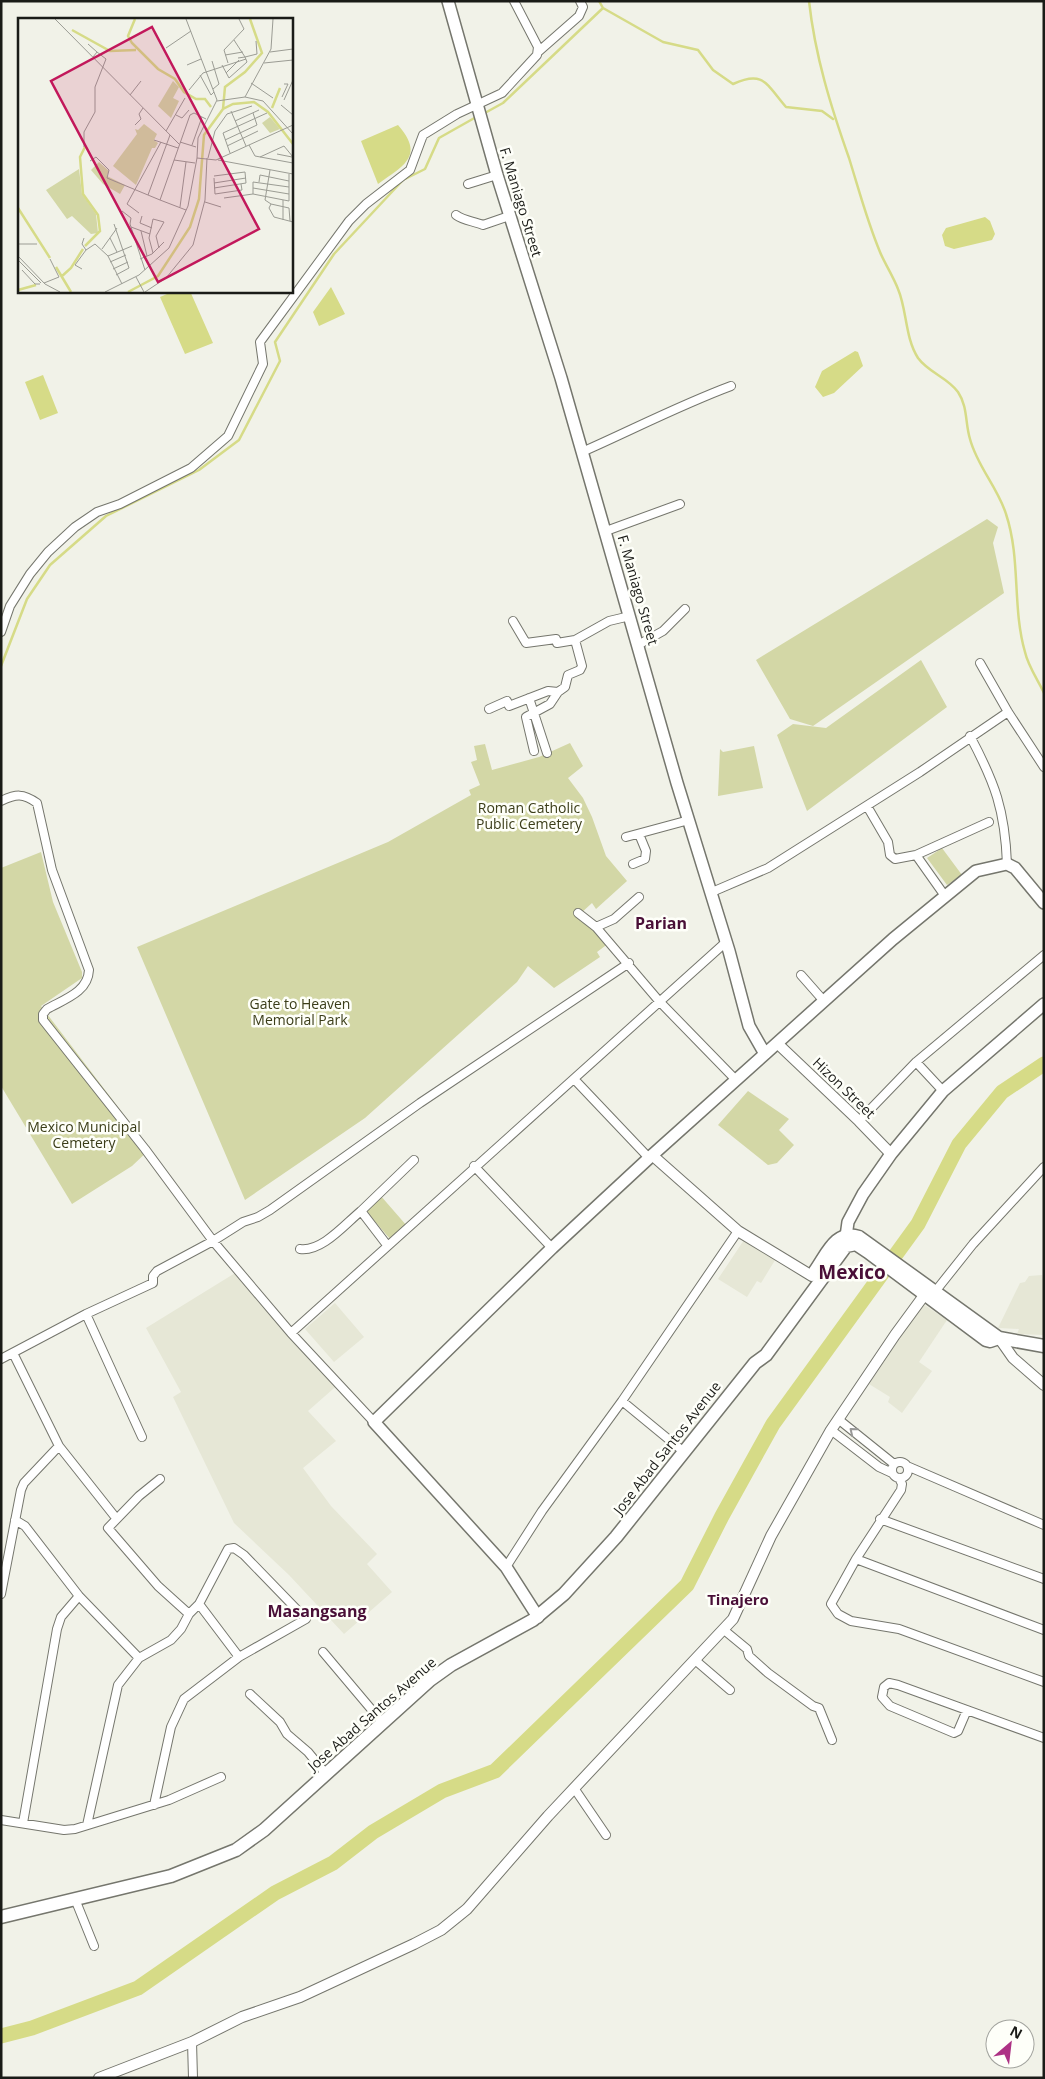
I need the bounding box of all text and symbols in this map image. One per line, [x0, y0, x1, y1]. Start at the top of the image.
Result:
inset map [18, 18, 292, 292]
street label: F. Maniago Street [496, 145, 547, 259]
street label: F. Maniago Street [614, 533, 663, 647]
park label: Roman Catholic Public Cemetery [476, 798, 583, 833]
district label: Parian [635, 912, 687, 934]
park label: Gate to Heaven Memorial Park [250, 994, 350, 1029]
street label: Hizon Street [809, 1053, 880, 1122]
park label: Mexico Municipal Cemetery [27, 1117, 141, 1152]
district label: Mexico [818, 1259, 886, 1285]
street label: Jose Abad Santos Avenue [607, 1377, 725, 1520]
one-way arrow [850, 1428, 859, 1436]
district label: Tinajero [707, 1589, 769, 1609]
district label: Masangsang [267, 1600, 367, 1622]
street label: Jose Abad Santos Avenue [302, 1652, 440, 1776]
north arrow [985, 2019, 1035, 2069]
text: N [1007, 2021, 1026, 2043]

